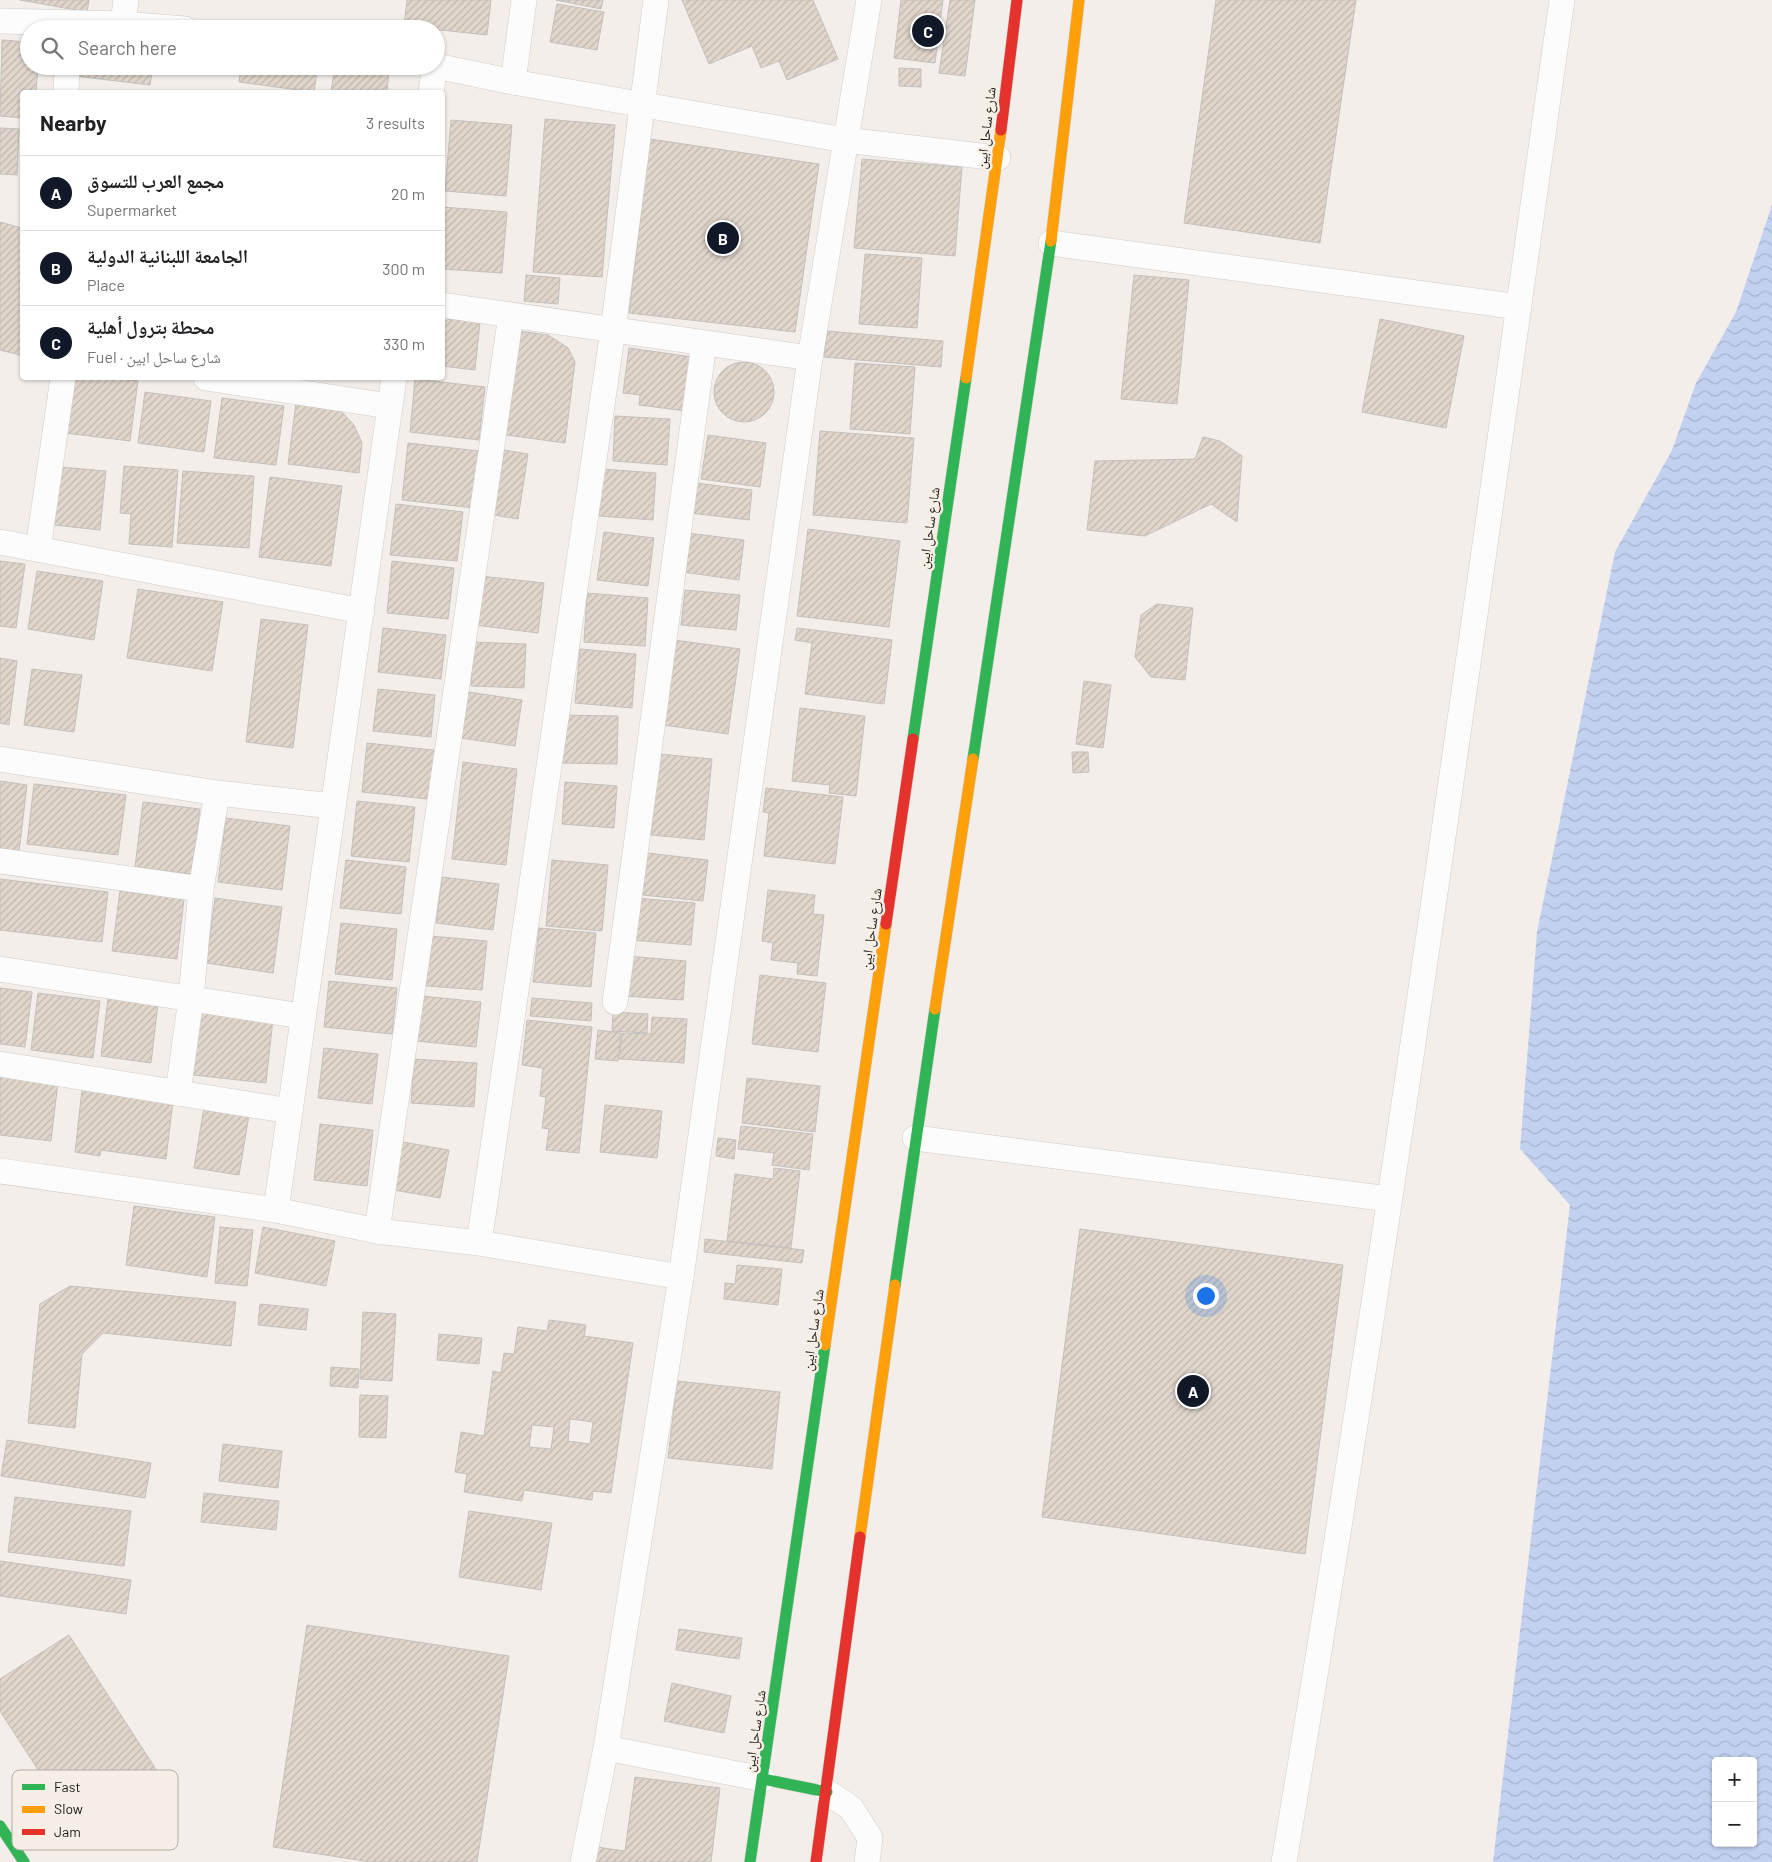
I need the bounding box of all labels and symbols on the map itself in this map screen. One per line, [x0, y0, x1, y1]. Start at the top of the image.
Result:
pin: C [912, 12, 944, 50]
street label: شارع ساحل ابين [972, 86, 1001, 170]
pin: B [707, 219, 739, 257]
street label: شارع ساحل ابين [914, 486, 945, 570]
street label: شارع ساحل ابين [856, 887, 887, 971]
your location [1193, 1283, 1219, 1309]
street label: شارع ساحل ابين [798, 1288, 829, 1372]
pin: A [1177, 1372, 1209, 1410]
street label: شارع ساحل ابين [740, 1689, 771, 1773]
legend [12, 1770, 178, 1850]
text: Fast [54, 1778, 80, 1795]
text: Slow [54, 1800, 83, 1817]
text: Jam [54, 1823, 81, 1840]

